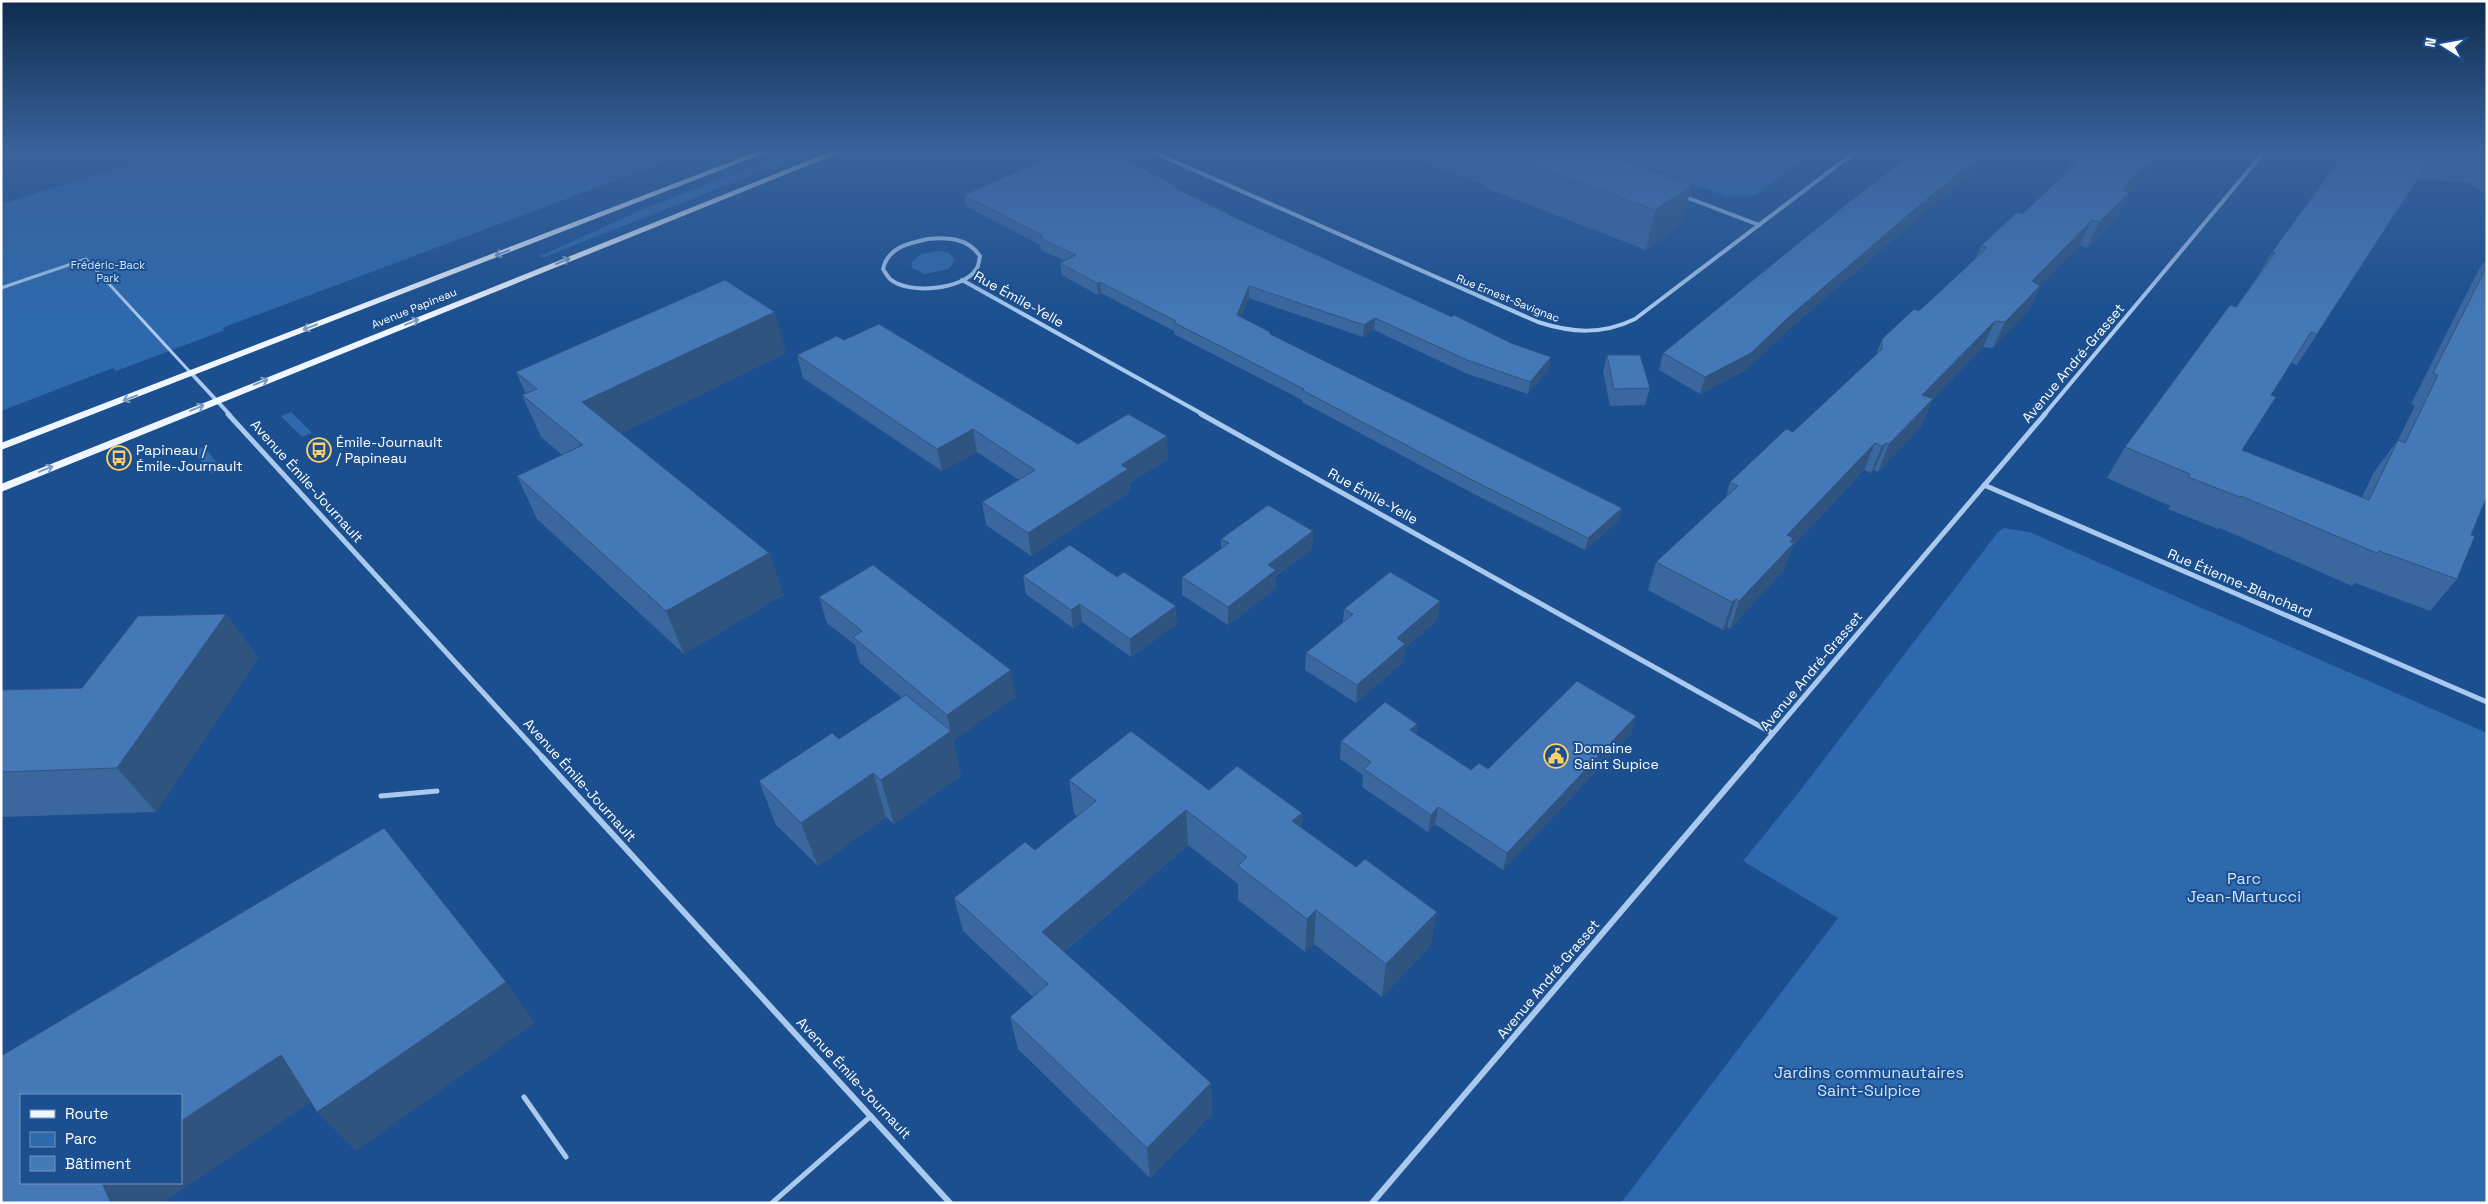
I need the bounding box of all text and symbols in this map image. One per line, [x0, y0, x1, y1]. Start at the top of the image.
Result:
north arrow [2418, 20, 2468, 70]
text: N [2421, 36, 2440, 49]
one-way arrow [495, 249, 511, 258]
one-way arrow [555, 256, 570, 266]
park label: Frédéric-Back Park [71, 258, 145, 285]
street label: Rue Émile-Yelle [971, 267, 1067, 331]
street label: Rue Ernest-Savignac [1454, 271, 1562, 325]
street label: Avenue Papineau [369, 285, 459, 331]
street label: Avenue André-Grasset [2018, 300, 2128, 426]
one-way arrow [404, 317, 419, 326]
one-way arrow [303, 323, 318, 332]
one-way arrow [253, 377, 268, 387]
one-way arrow [123, 393, 138, 403]
one-way arrow [189, 403, 204, 413]
street label: Avenue Émile-Journault [247, 416, 367, 546]
place label: Émile-Journault / Papineau [336, 433, 443, 467]
bus stop icon: Émile-Journault / Papineau [306, 437, 332, 463]
place label: Papineau / Émile-Journault [136, 441, 243, 475]
bus stop icon: Papineau / Émile-Journault [106, 445, 132, 471]
one-way arrow [39, 464, 54, 473]
street label: Rue Émile-Yelle [1325, 464, 1421, 528]
street label: Rue Étienne-Blanchard [2165, 544, 2315, 622]
street label: Avenue André-Grasset [1756, 608, 1866, 734]
street label: Avenue Émile-Journault [520, 715, 640, 845]
place label: Domaine Saint Supice [1574, 739, 1659, 773]
public building icon: Domaine Saint Supice [1543, 743, 1569, 769]
park label: Parc Jean-Martucci [2187, 868, 2301, 907]
street label: Avenue André-Grasset [1493, 916, 1603, 1042]
street label: Avenue Émile-Journault [793, 1013, 915, 1143]
park label: Jardins communautaires Saint-Sulpice [1774, 1062, 1964, 1101]
legend [20, 1094, 182, 1184]
text: Route [65, 1104, 109, 1123]
text: Parc [65, 1129, 97, 1148]
text: Bâtiment [65, 1154, 131, 1173]

